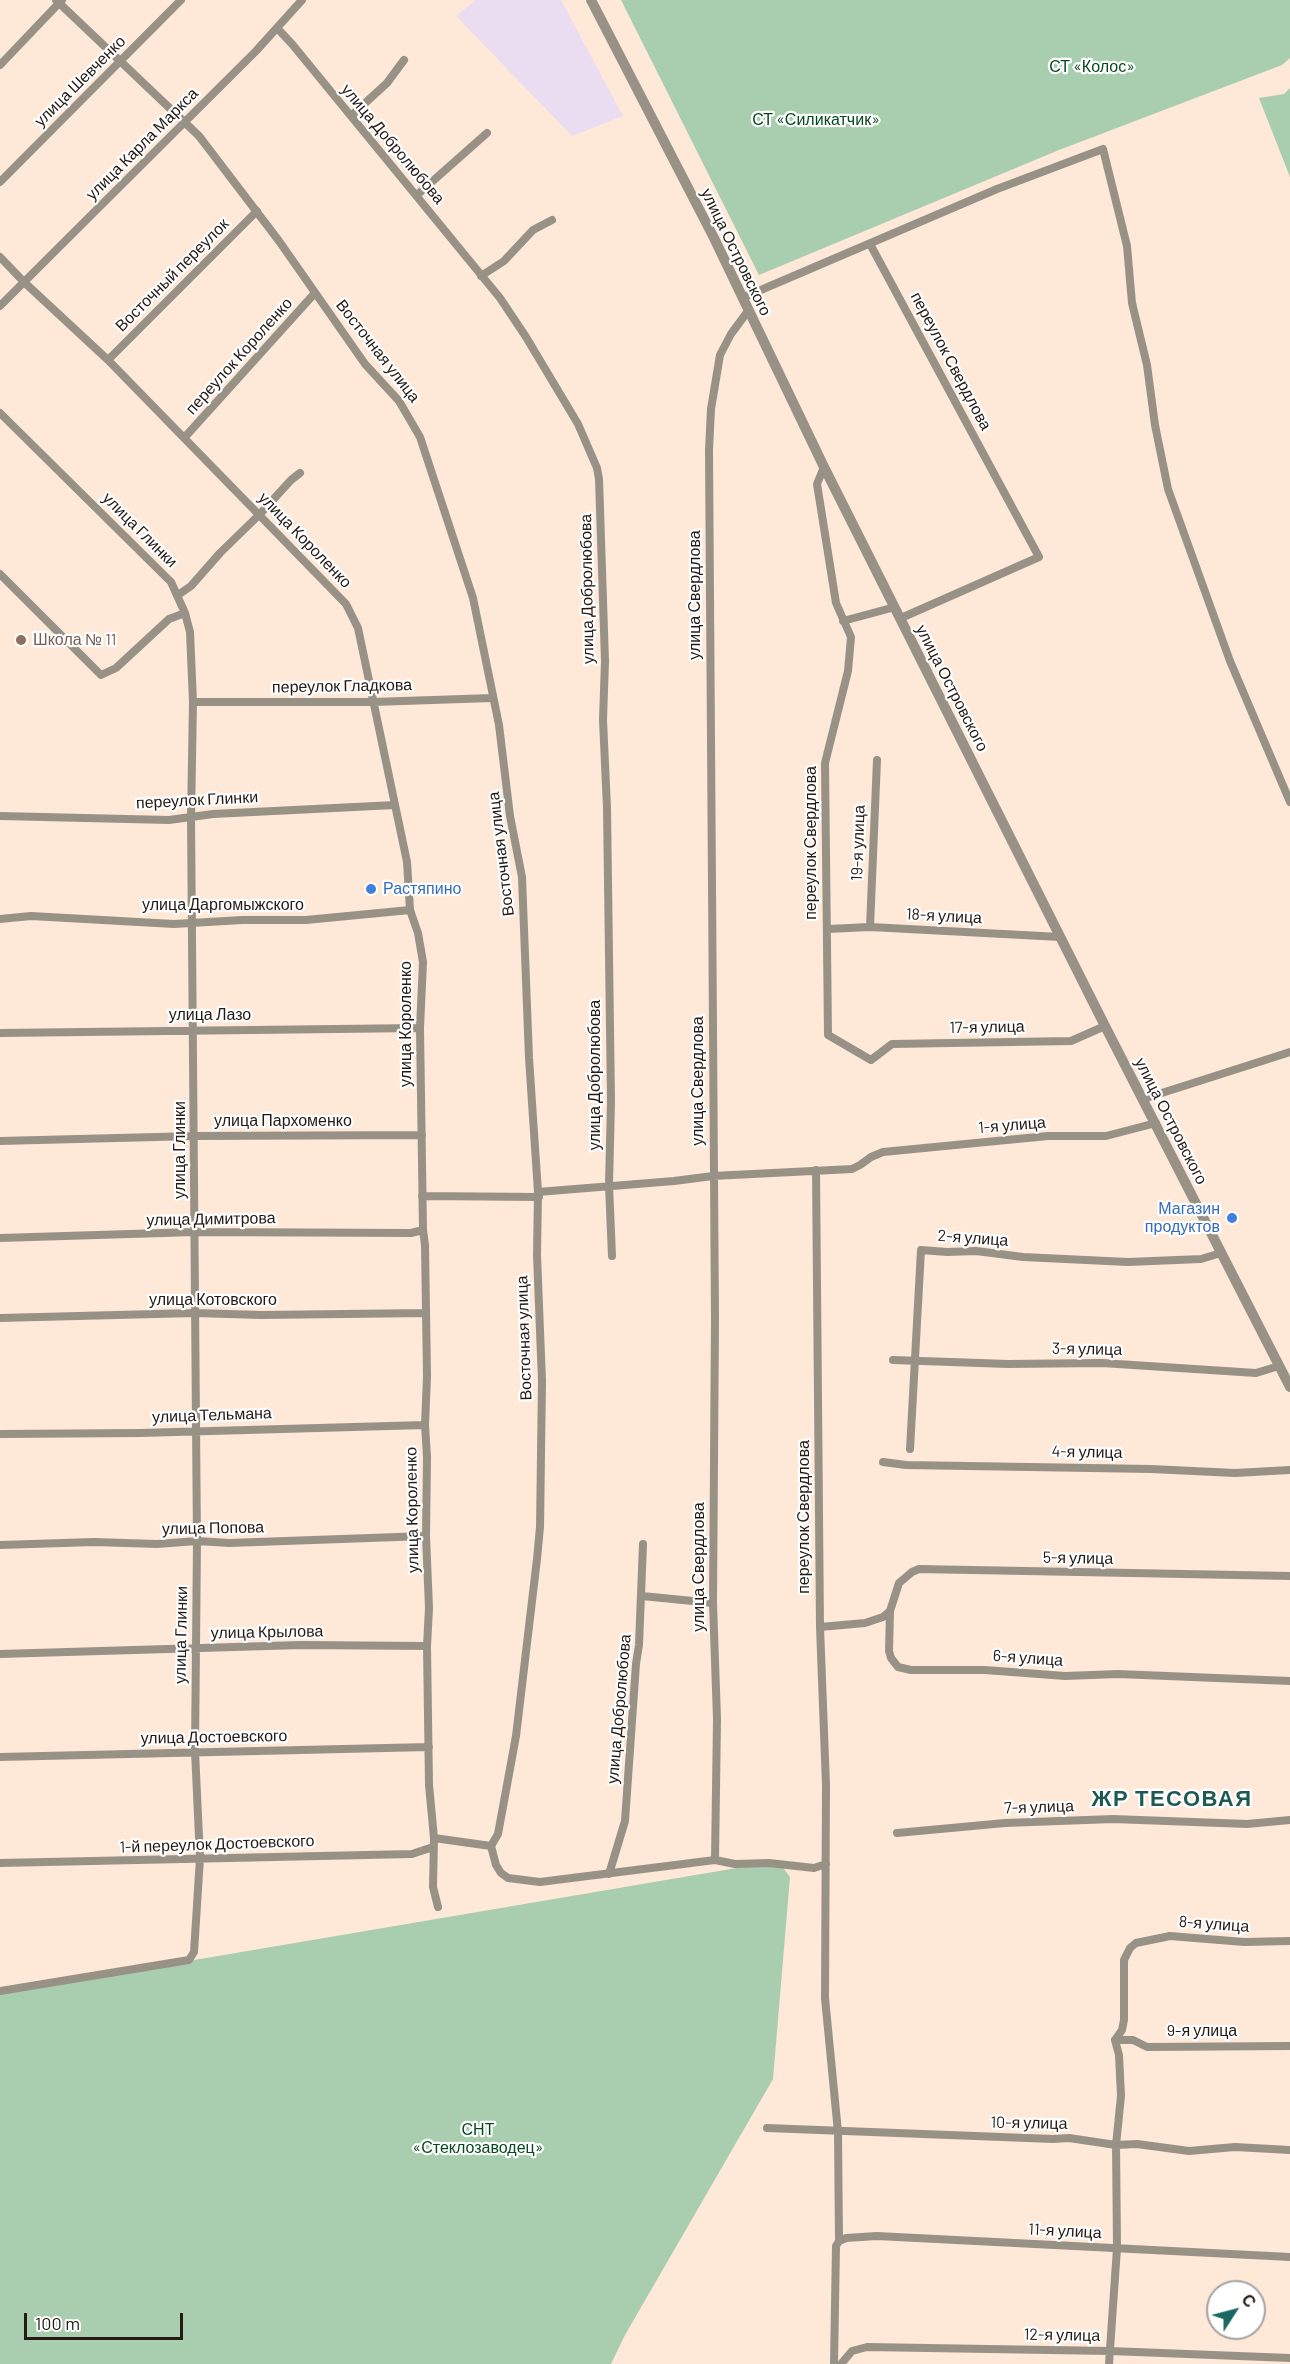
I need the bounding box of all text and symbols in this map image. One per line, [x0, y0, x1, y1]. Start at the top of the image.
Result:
street label: улица Шевченко [31, 32, 129, 130]
park label: СТ «Колос» [1049, 57, 1135, 77]
street label: улица Добролюбова [337, 80, 449, 208]
street label: улица Карла Маркса [82, 84, 202, 204]
park label: СТ «Силикатчик» [752, 110, 880, 130]
street label: улица Островского [697, 185, 775, 319]
street label: Восточный переулок [111, 214, 233, 336]
street label: переулок Свердлова [906, 289, 996, 433]
street label: переулок Короленко [182, 294, 296, 418]
street label: Восточная улица [332, 296, 424, 406]
street label: улица Короленко [254, 488, 356, 592]
street label: улица Глинки [99, 489, 181, 571]
street label: улица Добролюбова [576, 514, 598, 664]
street label: улица Свердлова [685, 530, 705, 660]
street label: улица Островского [912, 621, 992, 755]
place label: Школа № 11 [33, 630, 116, 650]
marker: Школа № 11 [14, 633, 28, 647]
street label: переулок Гладкова [272, 675, 412, 697]
street label: переулок Свердлова [801, 766, 821, 920]
street label: переулок Глинки [135, 787, 259, 813]
street label: Восточная улица [484, 791, 518, 917]
street label: 19-я улица [847, 805, 869, 881]
place label: Растяпино [383, 879, 461, 899]
marker: Растяпино [364, 882, 378, 896]
street label: улица Даргомыжского [142, 895, 304, 915]
street label: 18-я улица [906, 904, 982, 928]
street label: улица Короленко [396, 961, 416, 1087]
street label: улица Добролюбова [585, 1000, 605, 1150]
street label: улица Лазо [169, 1005, 251, 1025]
street label: улица Свердлова [688, 1016, 708, 1146]
street label: 17-я улица [949, 1017, 1025, 1037]
street label: улица Островского [1131, 1054, 1211, 1188]
street label: улица Глинки [170, 1101, 190, 1199]
street label: улица Пархоменко [214, 1111, 352, 1131]
street label: 1-я улица [977, 1112, 1047, 1138]
place label: Магазин продуктов [1145, 1199, 1220, 1237]
street label: улица Димитрова [146, 1208, 276, 1230]
marker: Магазин продуктов [1225, 1211, 1239, 1225]
street label: 2-я улица [937, 1226, 1009, 1250]
street label: Восточная улица [512, 1275, 536, 1401]
street label: улица Котовского [149, 1290, 277, 1310]
street label: 3-я улица [1052, 1339, 1122, 1359]
street label: улица Тельмана [152, 1403, 272, 1427]
street label: переулок Свердлова [794, 1440, 814, 1594]
street label: 4-я улица [1051, 1442, 1123, 1462]
street label: улица Короленко [401, 1447, 423, 1573]
street label: улица Свердлова [689, 1502, 709, 1632]
street label: улица Попова [162, 1518, 264, 1538]
street label: 5-я улица [1043, 1548, 1113, 1568]
street label: улица Глинки [171, 1586, 191, 1684]
street label: улица Крылова [211, 1621, 323, 1643]
street label: улица Добролюбова [603, 1633, 635, 1785]
street label: 6-я улица [992, 1646, 1064, 1670]
street label: улица Достоевского [140, 1726, 288, 1748]
district label: ЖР ТЕСОВАЯ [1091, 1786, 1253, 1812]
street label: 7-я улица [1004, 1796, 1074, 1818]
street label: 1-й переулок Достоевского [119, 1831, 315, 1857]
street label: 8-я улица [1178, 1912, 1250, 1936]
street label: 9-я улица [1167, 2021, 1237, 2041]
street label: 10-я улица [990, 2113, 1068, 2133]
park label: СНТ «Стеклозаводец» [413, 2120, 543, 2158]
street label: 11-я улица [1028, 2219, 1102, 2243]
north arrow [1206, 2280, 1266, 2340]
text: С [1238, 2290, 1260, 2311]
scale bar [27, 2301, 186, 2339]
text: 100 m [35, 2312, 80, 2334]
street label: 12-я улица [1024, 2325, 1100, 2345]

